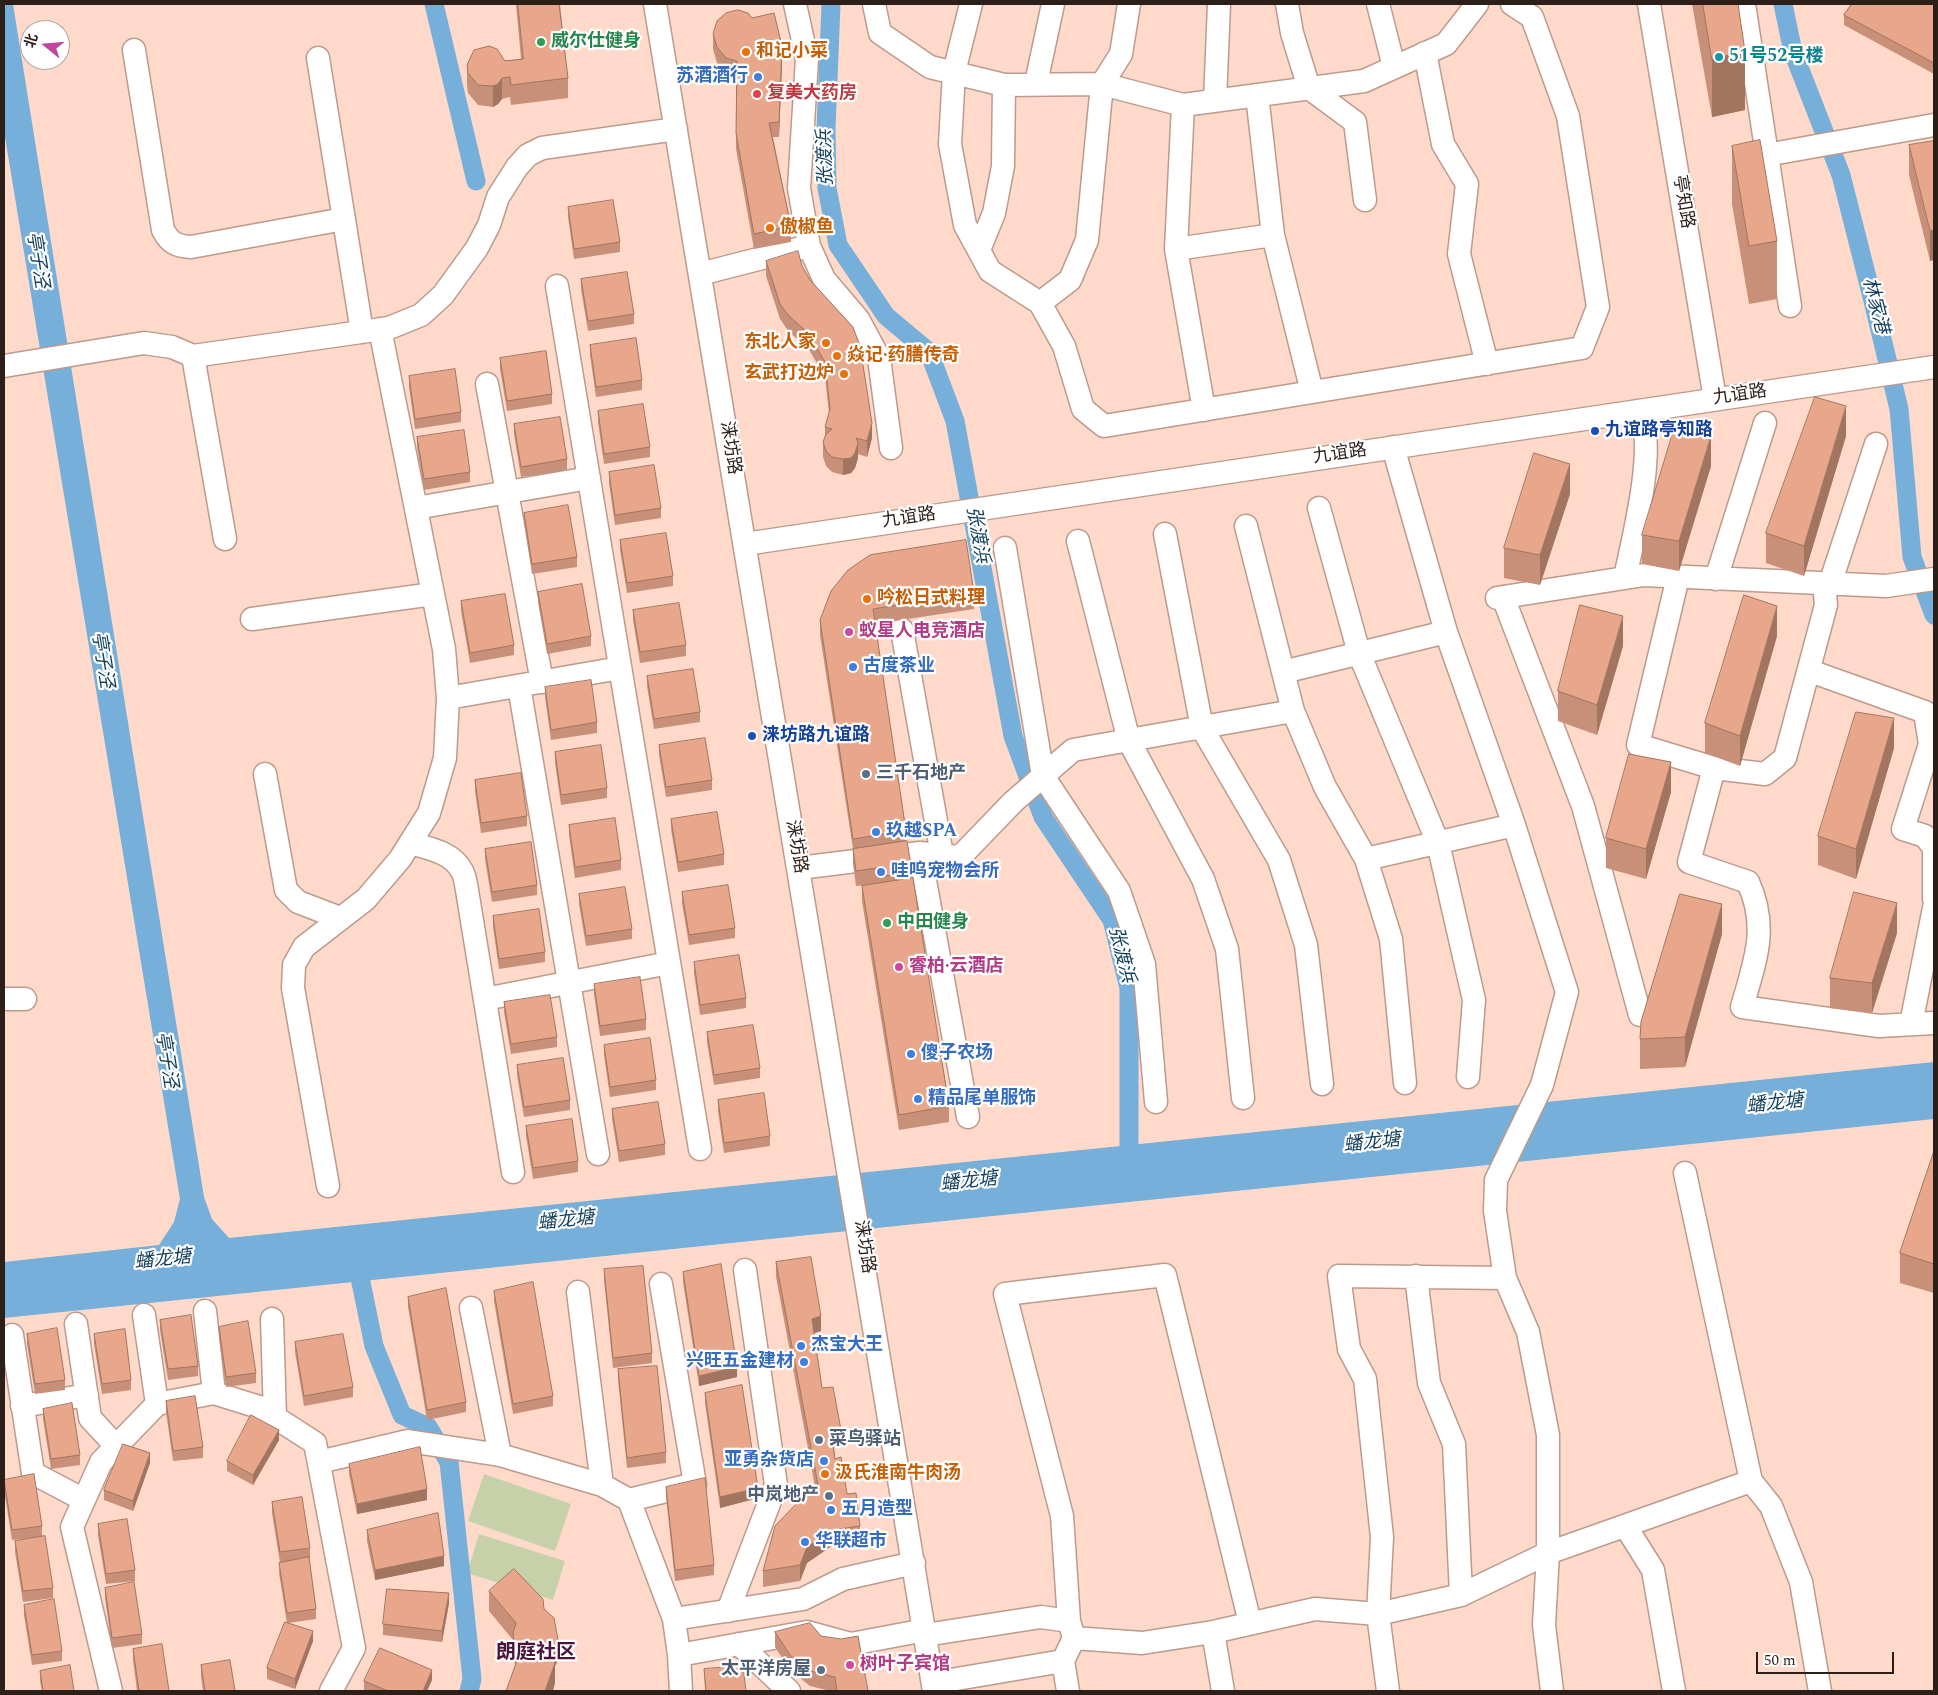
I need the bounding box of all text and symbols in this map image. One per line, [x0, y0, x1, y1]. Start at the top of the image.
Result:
north arrow [20, 20, 70, 70]
text: 北 [19, 31, 43, 51]
place label: 威尔仕健身 [551, 31, 641, 53]
marker: 威尔仕健身 [535, 36, 547, 48]
place label: 和记小菜 [756, 41, 828, 63]
marker: 和记小菜 [740, 46, 752, 58]
place label: 51号52号楼 [1729, 46, 1823, 68]
marker: 51号52号楼 [1713, 51, 1725, 63]
place label: 苏酒酒行 [676, 66, 748, 88]
marker: 苏酒酒行 [752, 71, 764, 83]
place label: 复美大药房 [767, 83, 857, 105]
marker: 复美大药房 [751, 88, 763, 100]
water label: 张渡浜 [815, 129, 839, 187]
street label: 亭知路 [1667, 174, 1697, 230]
place label: 傲椒鱼 [780, 217, 834, 239]
marker: 傲椒鱼 [764, 222, 776, 234]
water label: 亭子泾 [20, 230, 52, 290]
water label: 林家港 [1856, 276, 1892, 336]
place label: 东北人家 [744, 332, 816, 354]
marker: 东北人家 [820, 337, 832, 349]
place label: 焱记·药膳传奇 [847, 345, 959, 367]
marker: 焱记·药膳传奇 [831, 350, 843, 362]
place label: 玄武打边炉 [744, 363, 834, 385]
marker: 玄武打边炉 [838, 368, 850, 380]
street label: 九谊路 [1712, 382, 1768, 410]
street label: 涞坊路 [714, 420, 744, 476]
place label: 九谊路亭知路 [1605, 420, 1713, 442]
marker: 九谊路亭知路 [1589, 425, 1601, 437]
street label: 九谊路 [1312, 441, 1368, 469]
street label: 九谊路 [881, 505, 937, 533]
water label: 张渡浜 [960, 505, 992, 565]
place label: 吟松日式料理 [877, 588, 985, 610]
marker: 吟松日式料理 [861, 593, 873, 605]
place label: 蚁星人电竞酒店 [859, 621, 985, 643]
marker: 蚁星人电竞酒店 [843, 626, 855, 638]
water label: 亭子泾 [85, 630, 117, 690]
place label: 古度茶业 [863, 656, 935, 678]
marker: 古度茶业 [847, 661, 859, 673]
place label: 涞坊路九谊路 [762, 725, 870, 747]
marker: 涞坊路九谊路 [746, 730, 758, 742]
place label: 三千石地产 [876, 763, 966, 785]
marker: 三千石地产 [860, 768, 872, 780]
street label: 涞坊路 [780, 819, 810, 875]
place label: 玖越SPA [886, 821, 957, 843]
marker: 玖越SPA [870, 826, 882, 838]
place label: 哇呜宠物会所 [891, 861, 999, 883]
marker: 哇呜宠物会所 [875, 866, 887, 878]
place label: 中田健身 [897, 912, 969, 934]
marker: 中田健身 [881, 917, 893, 929]
water label: 张渡浜 [1102, 925, 1138, 985]
place label: 睿柏·云酒店 [909, 956, 1003, 978]
marker: 睿柏·云酒店 [893, 961, 905, 973]
water label: 亭子泾 [149, 1030, 181, 1090]
place label: 傻子农场 [921, 1043, 993, 1065]
marker: 傻子农场 [905, 1048, 917, 1060]
place label: 精品尾单服饰 [928, 1088, 1036, 1110]
water label: 蟠龙塘 [1745, 1091, 1805, 1119]
marker: 精品尾单服饰 [912, 1093, 924, 1105]
water label: 蟠龙塘 [1342, 1130, 1402, 1158]
water label: 蟠龙塘 [939, 1169, 999, 1197]
water label: 蟠龙塘 [536, 1208, 596, 1236]
street label: 涞坊路 [848, 1219, 878, 1275]
water label: 蟠龙塘 [133, 1247, 193, 1275]
place label: 杰宝大王 [811, 1335, 883, 1357]
marker: 杰宝大王 [795, 1340, 807, 1352]
place label: 兴旺五金建材 [686, 1351, 794, 1373]
marker: 兴旺五金建材 [798, 1356, 810, 1368]
place label: 菜鸟驿站 [829, 1429, 901, 1451]
marker: 菜鸟驿站 [813, 1434, 825, 1446]
place label: 亚勇杂货店 [724, 1450, 814, 1472]
marker: 亚勇杂货店 [818, 1455, 830, 1467]
place label: 汲氏淮南牛肉汤 [835, 1463, 961, 1485]
marker: 汲氏淮南牛肉汤 [819, 1468, 831, 1480]
place label: 中岚地产 [747, 1485, 819, 1507]
marker: 中岚地产 [823, 1490, 835, 1502]
place label: 五月造型 [841, 1499, 913, 1521]
marker: 五月造型 [825, 1504, 837, 1516]
place label: 华联超市 [815, 1531, 887, 1553]
marker: 华联超市 [799, 1536, 811, 1548]
district label: 朗庭社区 [496, 1642, 576, 1666]
scale bar [1758, 1642, 1896, 1674]
text: 50 m [1764, 1649, 1796, 1672]
place label: 树叶子宾馆 [860, 1654, 950, 1676]
place label: 太平洋房屋 [721, 1659, 811, 1681]
marker: 树叶子宾馆 [844, 1659, 856, 1671]
marker: 太平洋房屋 [815, 1664, 827, 1676]

